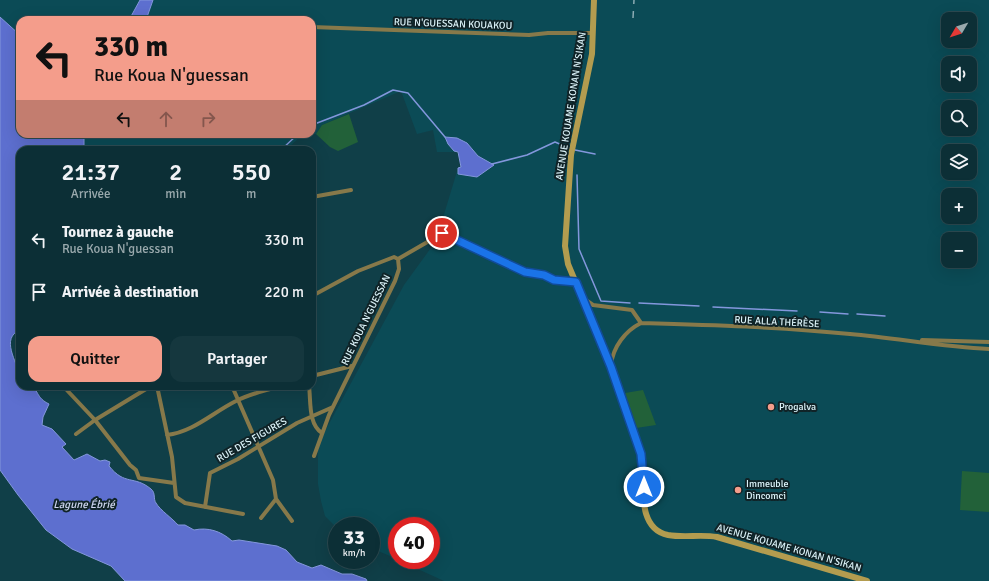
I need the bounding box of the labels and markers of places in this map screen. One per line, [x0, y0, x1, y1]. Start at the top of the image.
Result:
pin [425, 216, 459, 250]
place label: Progalva [779, 401, 816, 413]
marker: Progalva [766, 402, 776, 412]
place label: Immeuble Dincomci [746, 478, 788, 502]
marker: Immeuble Dincomci [733, 485, 743, 495]

